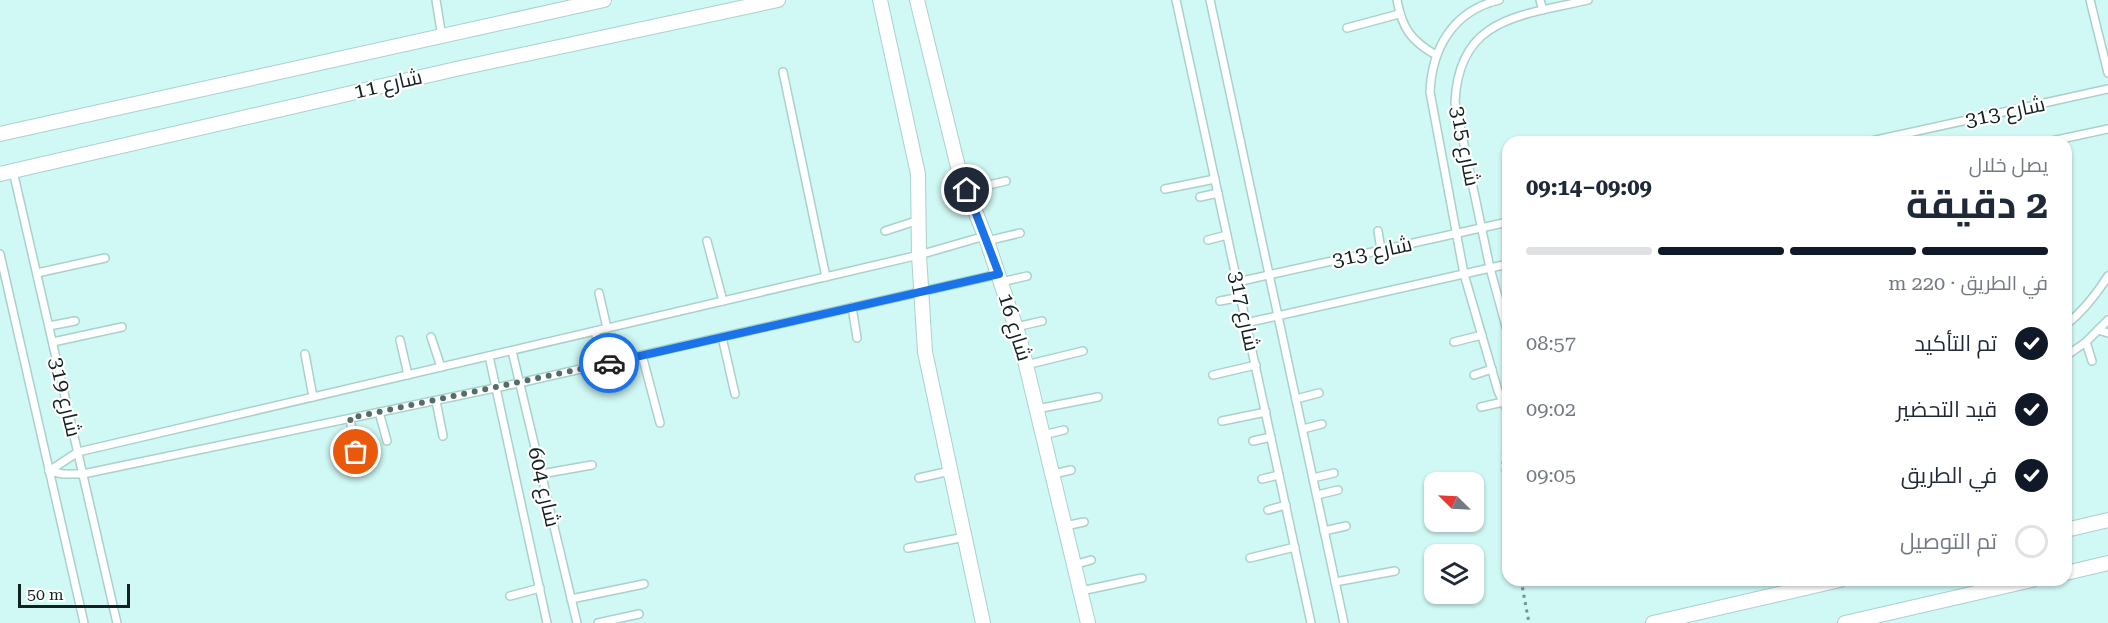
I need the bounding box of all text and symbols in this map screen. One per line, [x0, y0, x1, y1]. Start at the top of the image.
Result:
street label: شارع 11 [351, 64, 425, 105]
street label: شارع 313 [1963, 92, 2048, 134]
street label: شارع 315 [1444, 104, 1485, 189]
text: يصل خلال [1969, 153, 2048, 177]
pin [941, 164, 992, 215]
icon: home [950, 173, 983, 206]
text: 09:09–09:14 [1526, 175, 1652, 200]
text: 2 دقيقة [1906, 182, 2048, 228]
street label: شارع 313 [1330, 232, 1415, 274]
street label: شارع 317 [1222, 269, 1264, 354]
text: في الطريق · 220 m [1888, 271, 2048, 295]
street label: شارع 16 [991, 290, 1037, 364]
icon: check [2015, 327, 2048, 360]
text: 08:57 [1526, 331, 1576, 355]
text: تم التأكيد [1914, 331, 1997, 356]
courier [579, 333, 639, 393]
icon: car [593, 347, 626, 380]
street label: شارع 319 [42, 355, 86, 440]
icon: check [2015, 393, 2048, 426]
text: 09:02 [1526, 397, 1576, 421]
text: قيد التحضير [1896, 397, 1997, 422]
pin [330, 426, 381, 477]
icon: bag [339, 435, 372, 468]
street label: شارع 604 [521, 445, 565, 530]
icon: check [2015, 459, 2048, 492]
text: 09:05 [1526, 463, 1576, 487]
text: في الطريق [1901, 463, 1997, 488]
north arrow [1424, 472, 1484, 532]
map controls [1424, 472, 1484, 604]
text: تم التوصيل [1900, 529, 1997, 554]
button: layers [1424, 544, 1484, 604]
scale bar [18, 581, 130, 608]
text: 50 m [27, 585, 64, 604]

